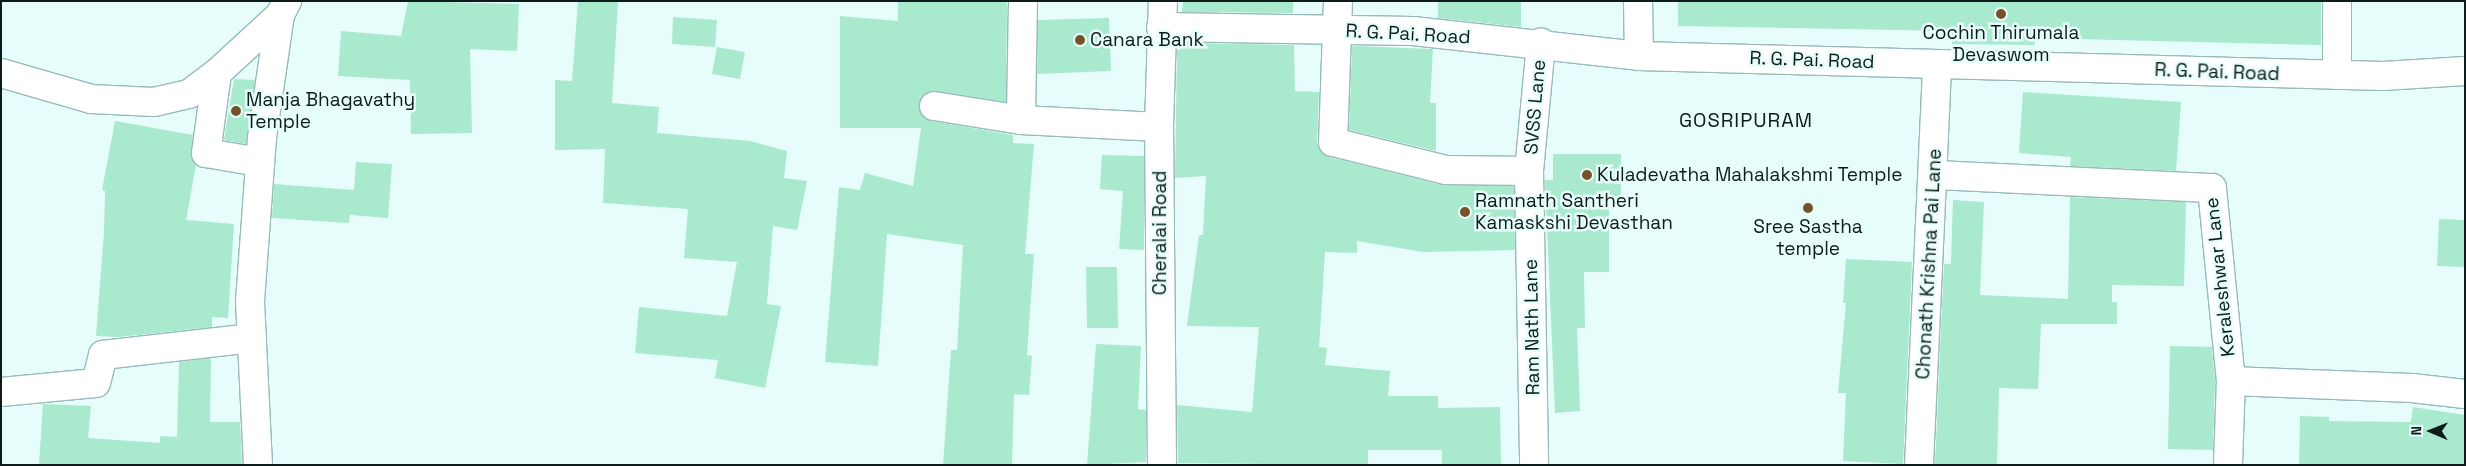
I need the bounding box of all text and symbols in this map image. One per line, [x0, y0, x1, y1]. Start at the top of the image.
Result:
marker: Cochin Thirumala Devaswom [1995, 8, 2007, 20]
street label: R. G. Pai. Road [1344, 19, 1472, 49]
place label: Cochin Thirumala Devaswom [1922, 22, 2080, 66]
place label: Canara Bank [1090, 29, 1204, 51]
marker: Canara Bank [1074, 34, 1086, 46]
street label: R. G. Pai. Road [1748, 46, 1876, 74]
street label: R. G. Pai. Road [2153, 58, 2281, 86]
street label: SVSS Lane [1519, 59, 1551, 155]
place label: Manja Bhagavathy Temple [246, 89, 415, 133]
marker: Manja Bhagavathy Temple [230, 105, 242, 117]
district label: GOSRIPURAM [1678, 108, 1814, 132]
street label: Chonath Krishna Pai Lane [1912, 148, 1946, 380]
place label: Kuladevatha Mahalakshmi Temple [1597, 164, 1903, 186]
marker: Kuladevatha Mahalakshmi Temple [1581, 169, 1593, 181]
street label: Cheralai Road [1149, 171, 1171, 295]
place label: Ramnath Santheri Kamaskshi Devasthan [1475, 190, 1673, 234]
street label: Keraleshwar Lane [2200, 196, 2240, 358]
marker: Sree Sastha temple [1802, 202, 1814, 214]
marker: Ramnath Santheri Kamaskshi Devasthan [1459, 206, 1471, 218]
place label: Sree Sastha temple [1753, 216, 1863, 260]
street label: Ram Nath Lane [1519, 259, 1545, 395]
north arrow [2406, 406, 2456, 456]
text: N [2407, 426, 2425, 436]

